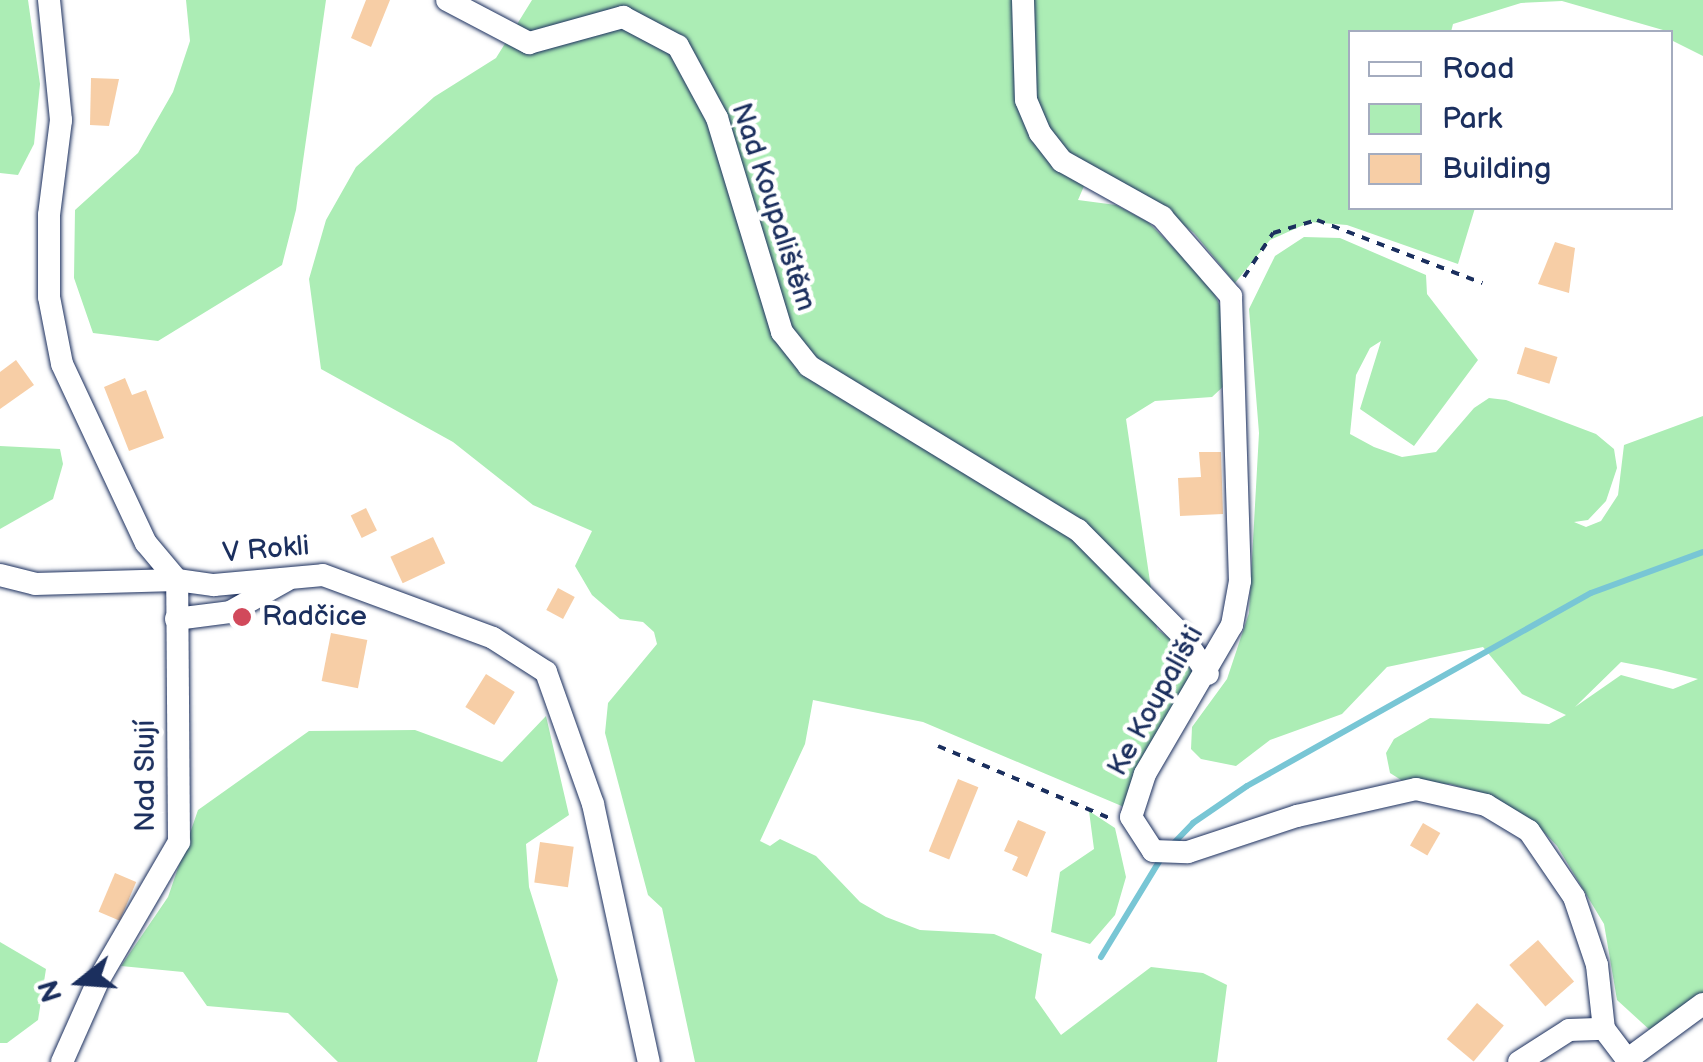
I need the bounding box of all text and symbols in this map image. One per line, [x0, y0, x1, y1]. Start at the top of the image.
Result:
legend [1348, 30, 1673, 210]
text: Road [1442, 51, 1515, 87]
street label: Nad Koupalištěm [724, 99, 822, 315]
text: Park [1442, 101, 1502, 137]
text: Building [1442, 151, 1551, 187]
street label: V Rokli [221, 529, 311, 571]
place label: Radčice [262, 600, 367, 634]
marker: Radčice [231, 606, 253, 628]
street label: Ke Koupališti [1101, 620, 1211, 782]
street label: Nad Slují [129, 720, 163, 832]
north arrow [30, 932, 130, 1032]
text: N [32, 976, 70, 1006]

